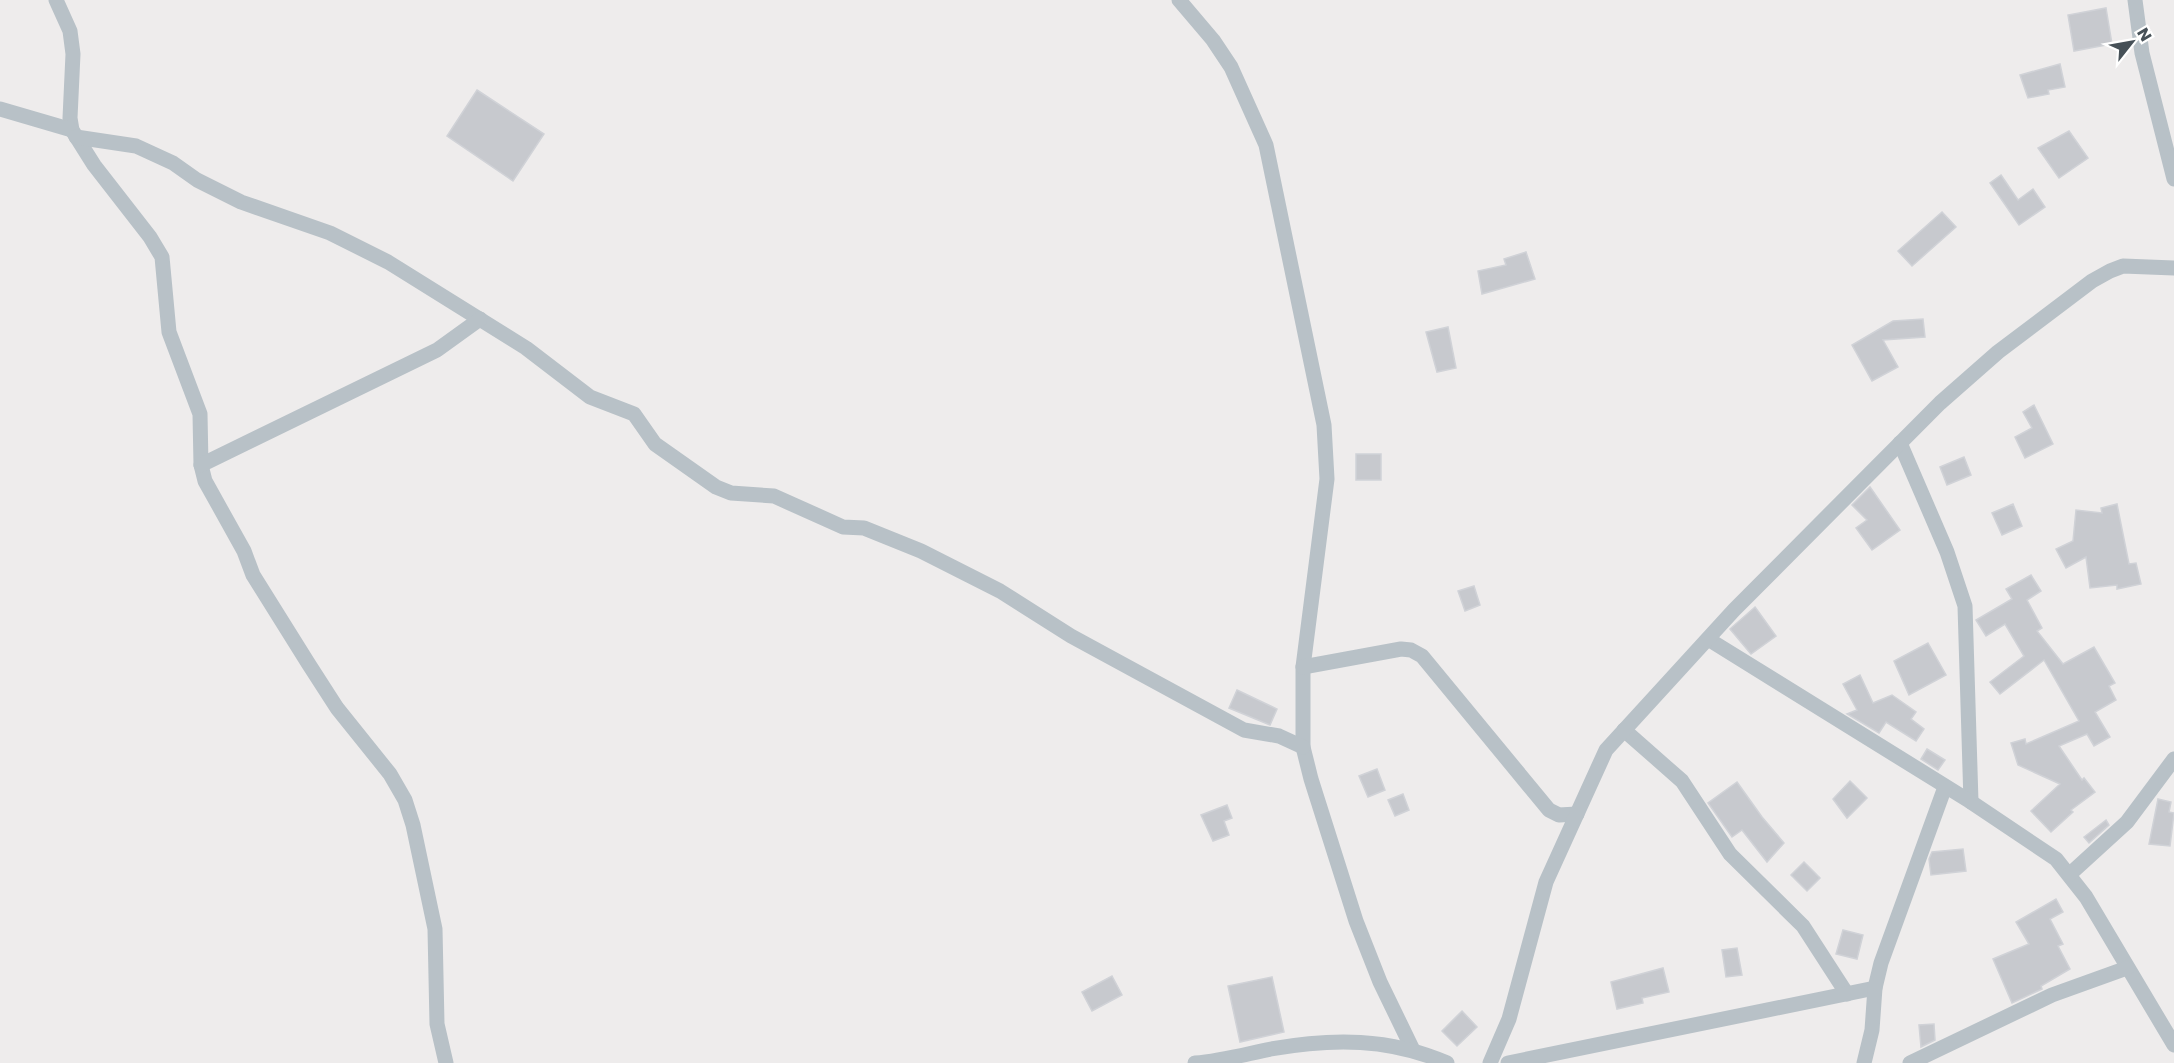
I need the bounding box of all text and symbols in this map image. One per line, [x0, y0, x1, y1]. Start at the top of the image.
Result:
north arrow [2102, 12, 2162, 72]
text: N [2131, 23, 2157, 46]

